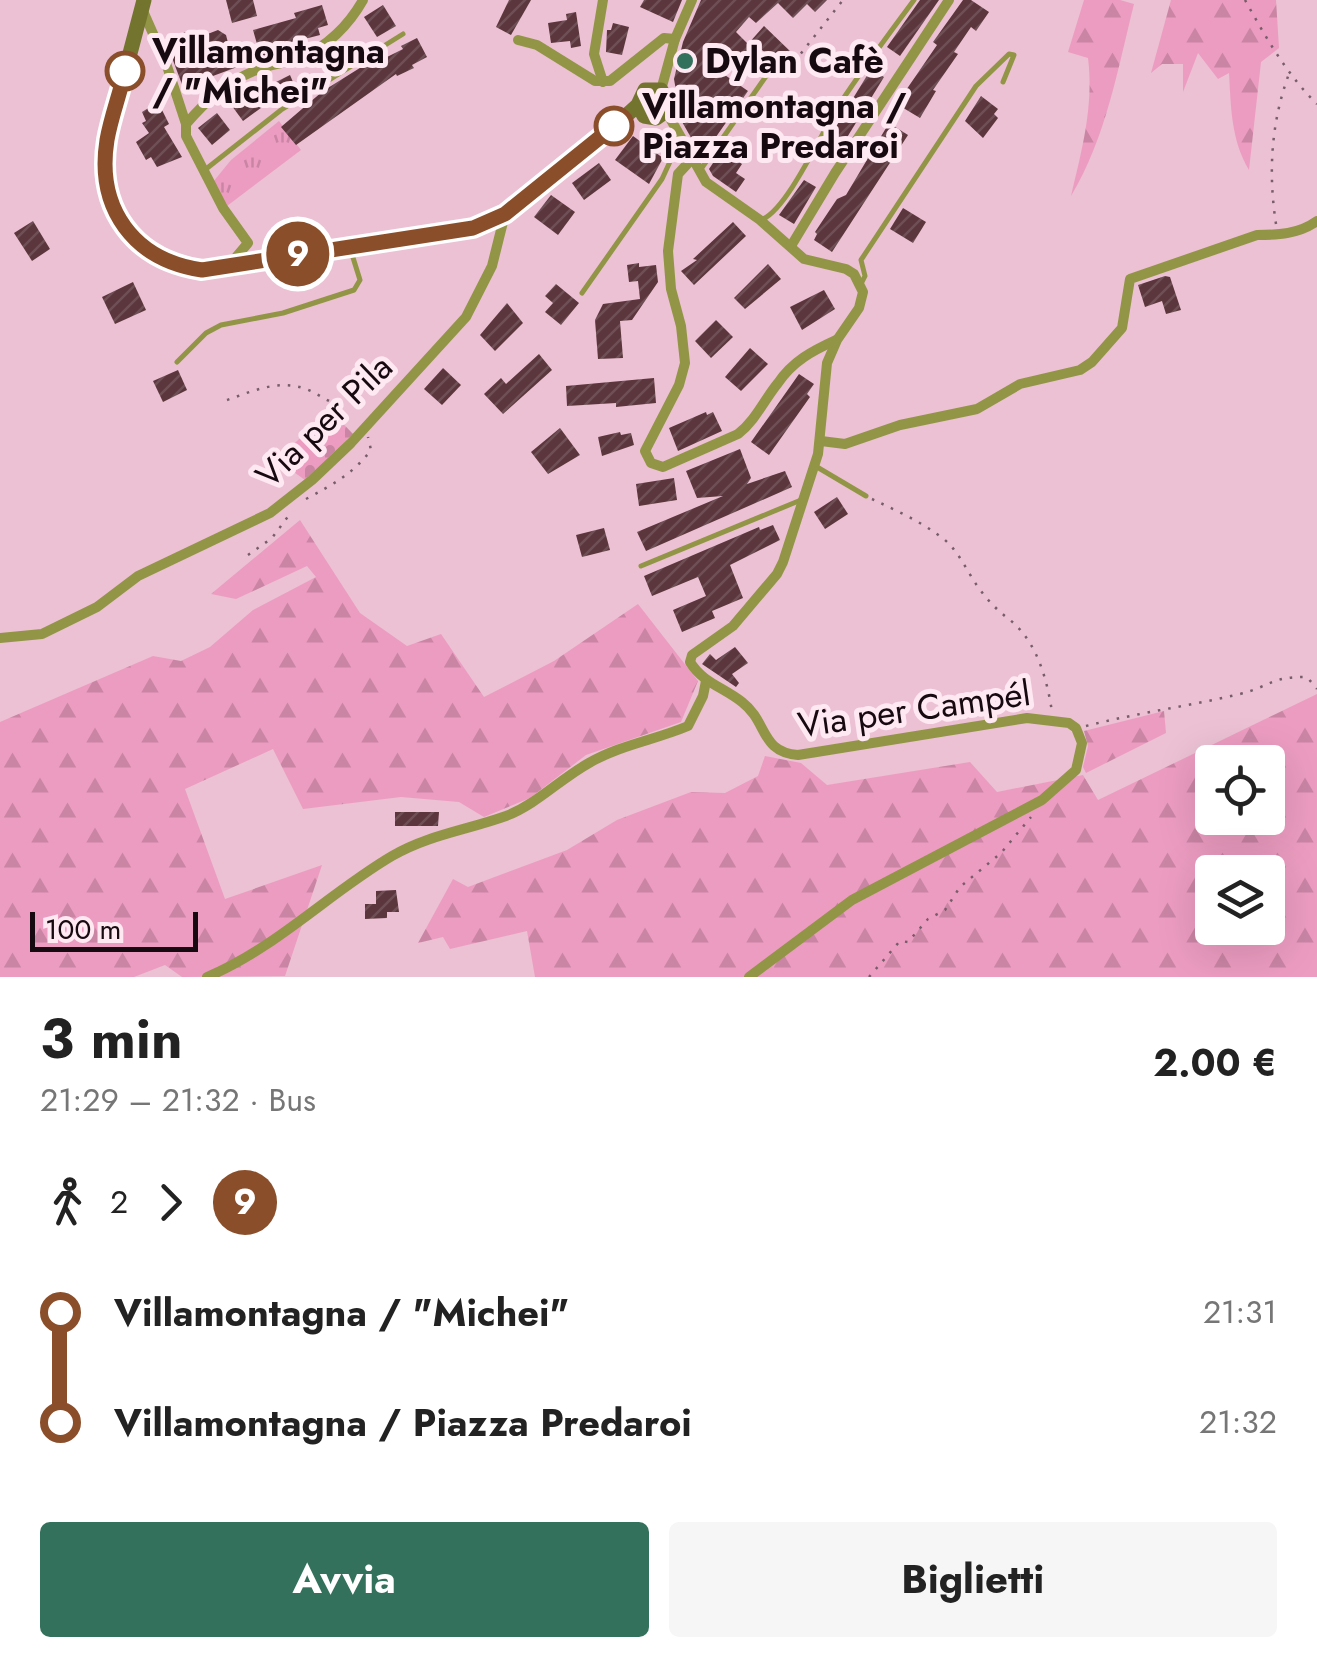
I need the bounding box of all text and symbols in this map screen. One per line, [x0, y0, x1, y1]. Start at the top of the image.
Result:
place label: Villamontagna / "Michei" [151, 26, 385, 116]
place label: Dylan Cafè [705, 36, 884, 86]
marker: Dylan Cafè [674, 50, 696, 72]
marker: Villamontagna / "Michei" [106, 52, 144, 90]
place label: Villamontagna / Piazza Predaroi [641, 81, 907, 171]
marker: Villamontagna / Piazza Predaroi [595, 107, 633, 145]
line badge: 9 [266, 222, 330, 286]
text: 9 [286, 229, 310, 279]
street label: Via per Pila [244, 343, 404, 499]
street label: Via per Campél [795, 668, 1033, 750]
map controls [1195, 745, 1285, 945]
button: locate [1195, 745, 1285, 835]
button: layers [1195, 855, 1285, 945]
scale bar [30, 907, 198, 951]
text: 100 m [45, 909, 121, 950]
text: 3 min [40, 999, 183, 1079]
text: 2.00 € [1153, 1035, 1277, 1090]
text: 21:29 – 21:32 · Bus [40, 1077, 316, 1123]
icon: walk [40, 1175, 95, 1230]
icon: forward [143, 1175, 198, 1230]
text: 9 [233, 1177, 257, 1227]
text: 2 [110, 1179, 128, 1225]
text: Villamontagna / "Michei" [114, 1285, 569, 1340]
text: 21:31 [1203, 1289, 1277, 1335]
text: Villamontagna / Piazza Predaroi [114, 1395, 692, 1450]
text: 21:32 [1199, 1399, 1277, 1445]
button: Avvia [40, 1522, 649, 1637]
button: Biglietti [669, 1522, 1277, 1637]

